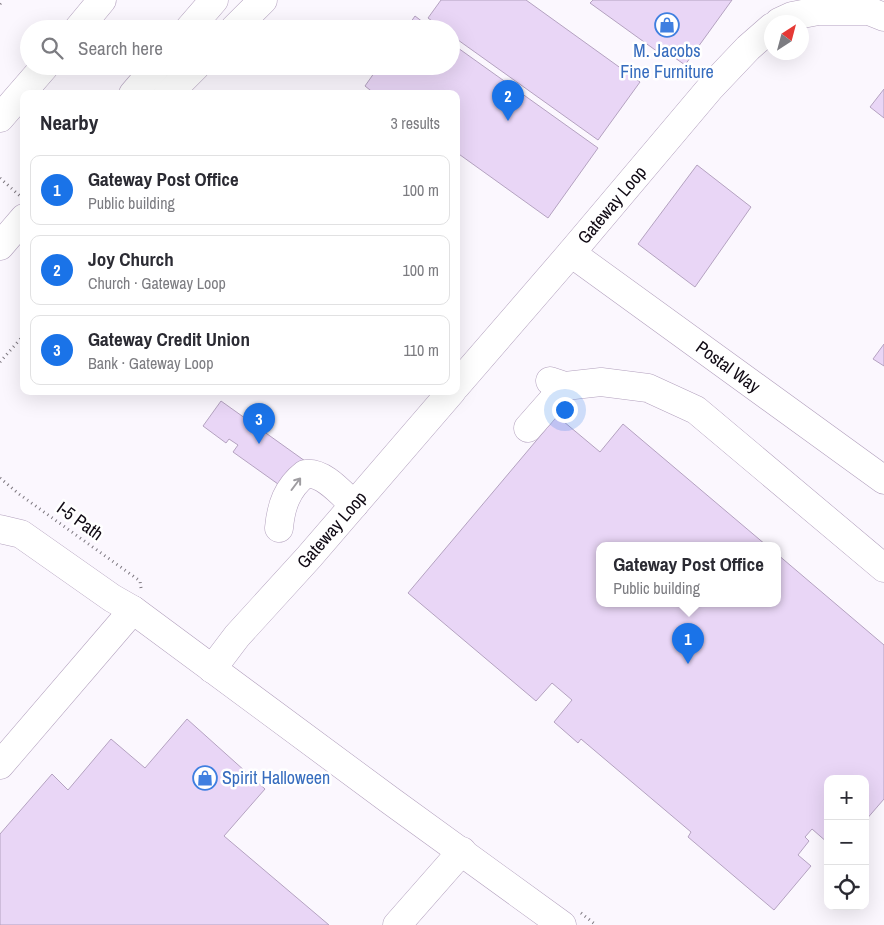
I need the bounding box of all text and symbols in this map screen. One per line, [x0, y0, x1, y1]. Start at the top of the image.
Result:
shop icon: M. Jacobs Fine Furniture [654, 12, 680, 38]
north arrow [764, 15, 809, 60]
search box [20, 20, 460, 75]
icon: search [38, 34, 66, 62]
text: Search here [78, 35, 163, 61]
place label: M. Jacobs Fine Furniture [620, 38, 714, 84]
pin: 2 [492, 80, 524, 121]
text: Nearby [40, 108, 98, 137]
text: 3 results [390, 112, 440, 134]
street label: Gateway Loop [571, 160, 652, 249]
text: Gateway Post Office [88, 166, 239, 192]
text: 1 [53, 179, 61, 201]
text: 100 m [403, 179, 439, 201]
text: Public building [88, 192, 175, 214]
text: Joy Church [88, 246, 174, 272]
text: 2 [53, 259, 61, 281]
text: 100 m [403, 259, 439, 281]
text: Church · Gateway Loop [88, 272, 226, 294]
text: Gateway Credit Union [88, 326, 250, 352]
street label: Postal Way [691, 335, 766, 399]
text: 3 [53, 339, 61, 361]
text: 110 m [403, 339, 439, 361]
text: Bank · Gateway Loop [88, 352, 213, 374]
your location [552, 397, 578, 423]
pin: 3 [243, 403, 275, 444]
one-way arrow [291, 477, 301, 491]
street label: Gateway Loop [291, 486, 372, 574]
street label: I-5 Path [52, 495, 109, 546]
popup [596, 542, 781, 607]
text: Gateway Post Office [613, 551, 764, 577]
text: Public building [613, 577, 700, 599]
pin: 1 [672, 623, 704, 664]
shop icon: Spirit Halloween [192, 765, 218, 791]
place label: Spirit Halloween [222, 765, 330, 790]
map controls [824, 775, 869, 910]
button: + [824, 775, 869, 820]
button: − [824, 820, 869, 865]
button: locate [824, 865, 869, 910]

